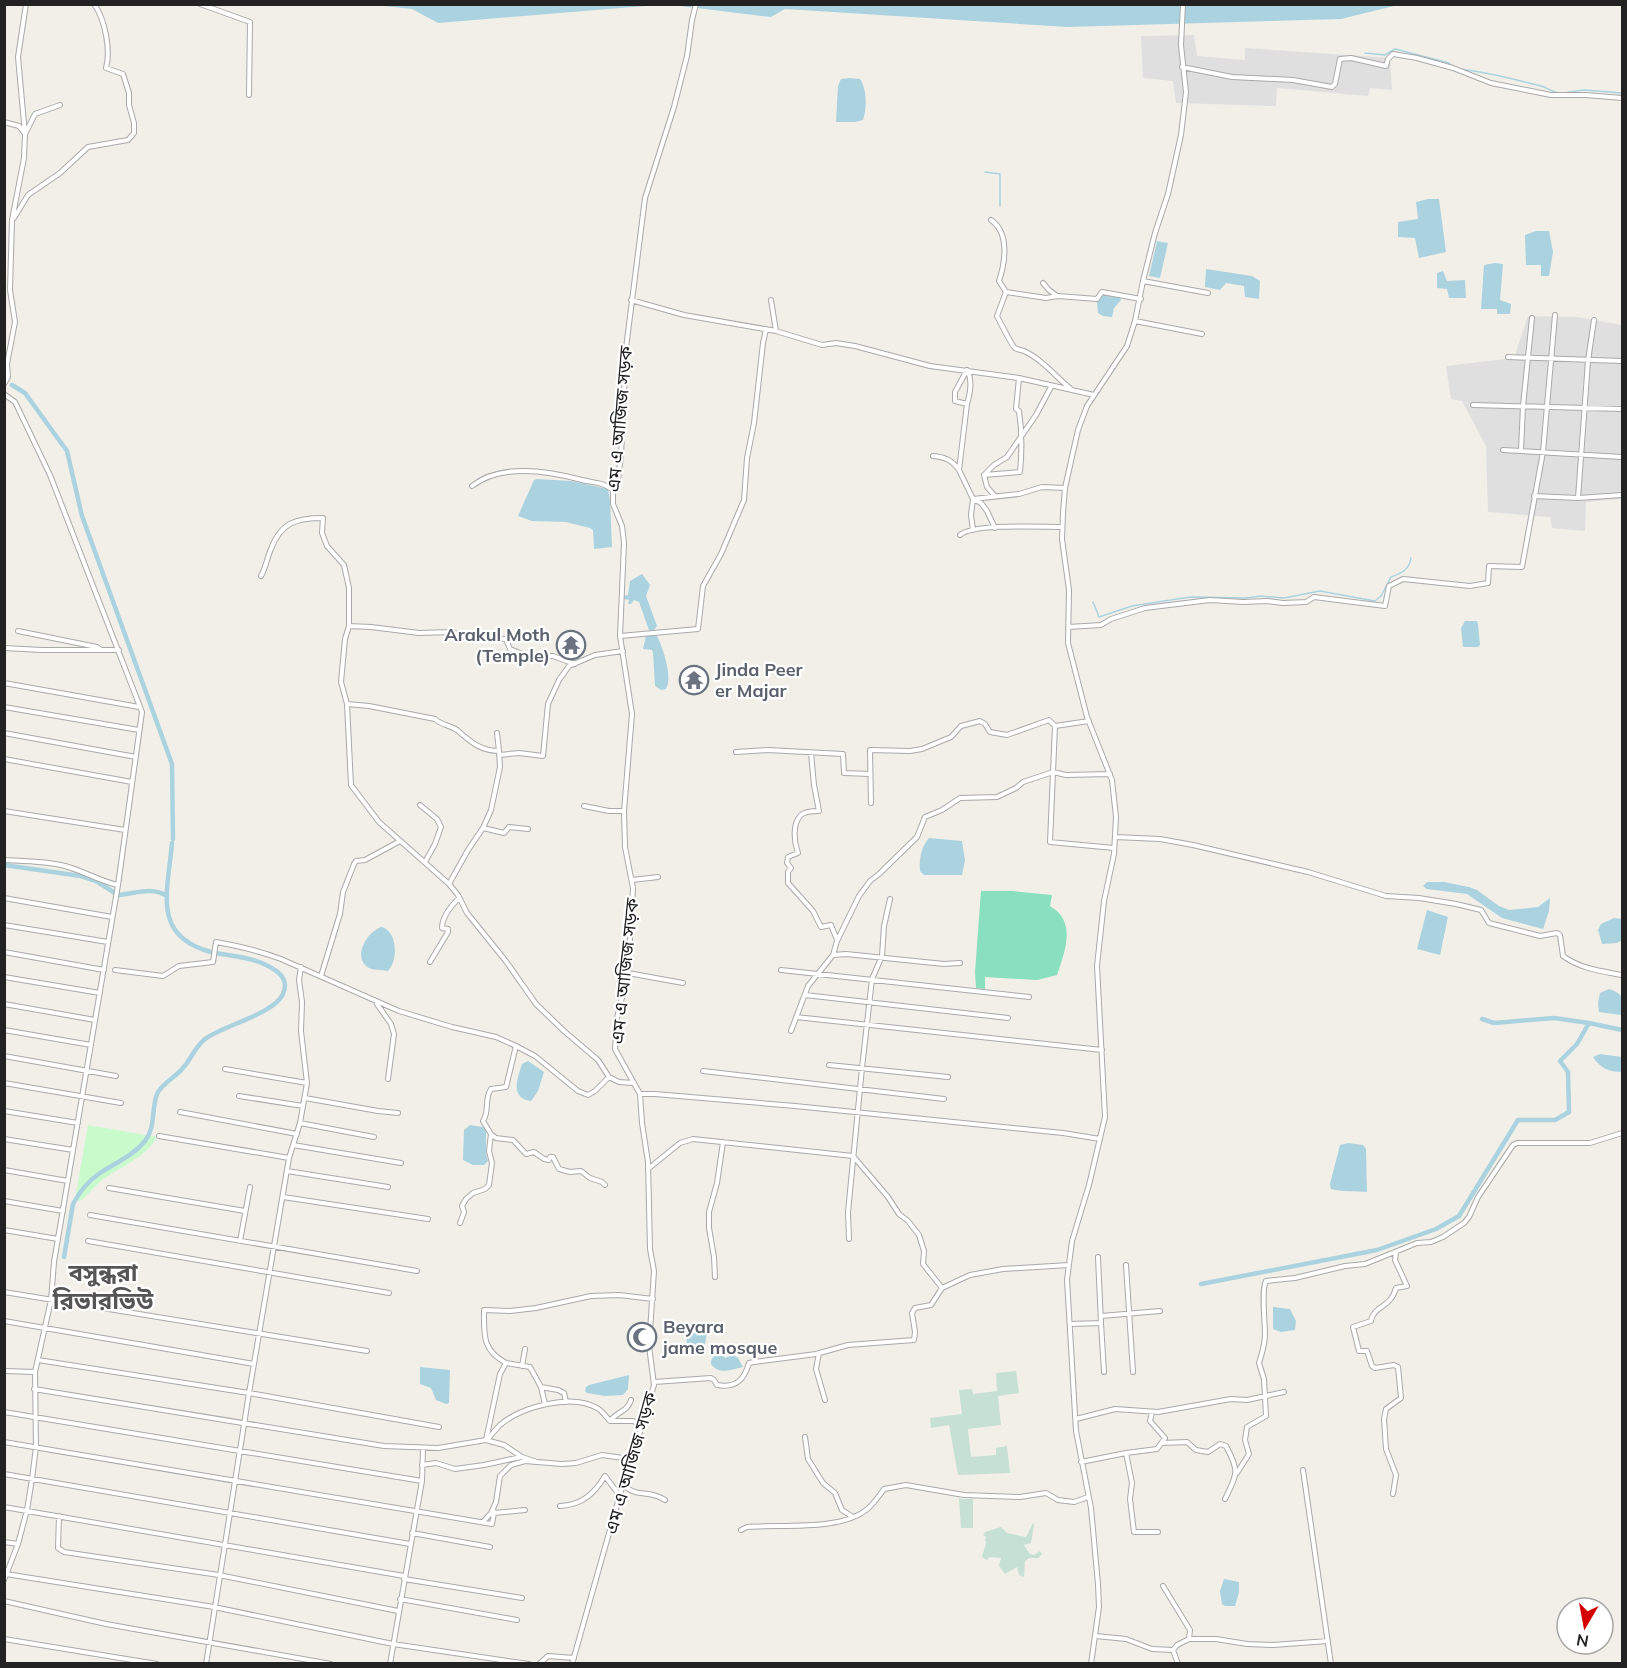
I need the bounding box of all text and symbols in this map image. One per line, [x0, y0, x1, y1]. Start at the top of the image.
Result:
street label: এম এ আজিজ সড়ক [602, 344, 637, 493]
place label: Arakul Moth (Temple) [444, 623, 550, 667]
temple icon: Arakul Moth (Temple) [555, 629, 587, 661]
place label: Jinda Peer er Majar [715, 658, 804, 702]
temple icon: Jinda Peer er Majar [678, 664, 710, 696]
street label: এম এ আজিজ সড়ক [605, 896, 644, 1045]
district label: বসুন্ধরা রিভারভিউ [52, 1257, 154, 1315]
place label: Beyara jame mosque [661, 1315, 778, 1359]
mosque icon: Beyara jame mosque [626, 1321, 658, 1353]
street label: এম এ আজিজ সড়ক [599, 1389, 662, 1537]
north arrow [1555, 1596, 1615, 1656]
text: N [1575, 1630, 1590, 1652]

